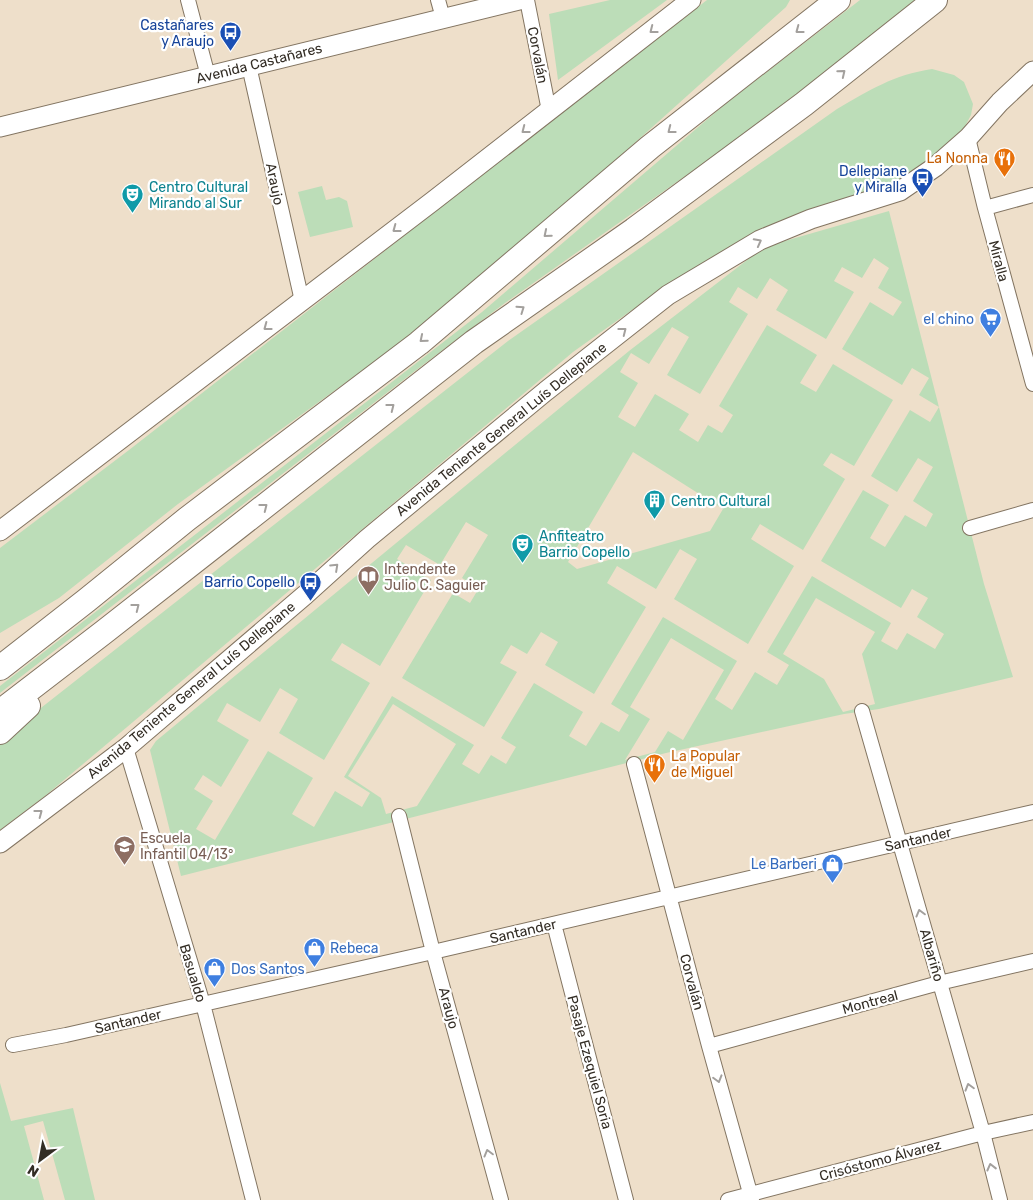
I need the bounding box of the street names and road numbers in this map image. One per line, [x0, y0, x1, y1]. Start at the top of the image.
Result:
street label: Corvalán [524, 25, 551, 85]
street label: Avenida Castañares [194, 40, 324, 87]
street label: Araujo [262, 162, 287, 207]
street label: Miralla [985, 239, 1012, 284]
street label: Avenida Teniente General Luís Dellepiane [393, 339, 610, 520]
street label: Avenida Teniente General Luís Dellepiane [84, 598, 299, 782]
street label: Santander [883, 823, 954, 855]
street label: Santander [488, 915, 559, 947]
street label: Albariño [916, 927, 947, 983]
street label: Basualdo [176, 942, 209, 1004]
street label: Corvalán [676, 952, 707, 1012]
street label: Araujo [435, 985, 462, 1031]
street label: Montreal [840, 987, 900, 1018]
street label: Pasaje Ezequiel Soria [563, 993, 616, 1131]
street label: Santander [93, 1005, 164, 1037]
street label: Crisóstomo Álvarez [817, 1135, 943, 1185]

